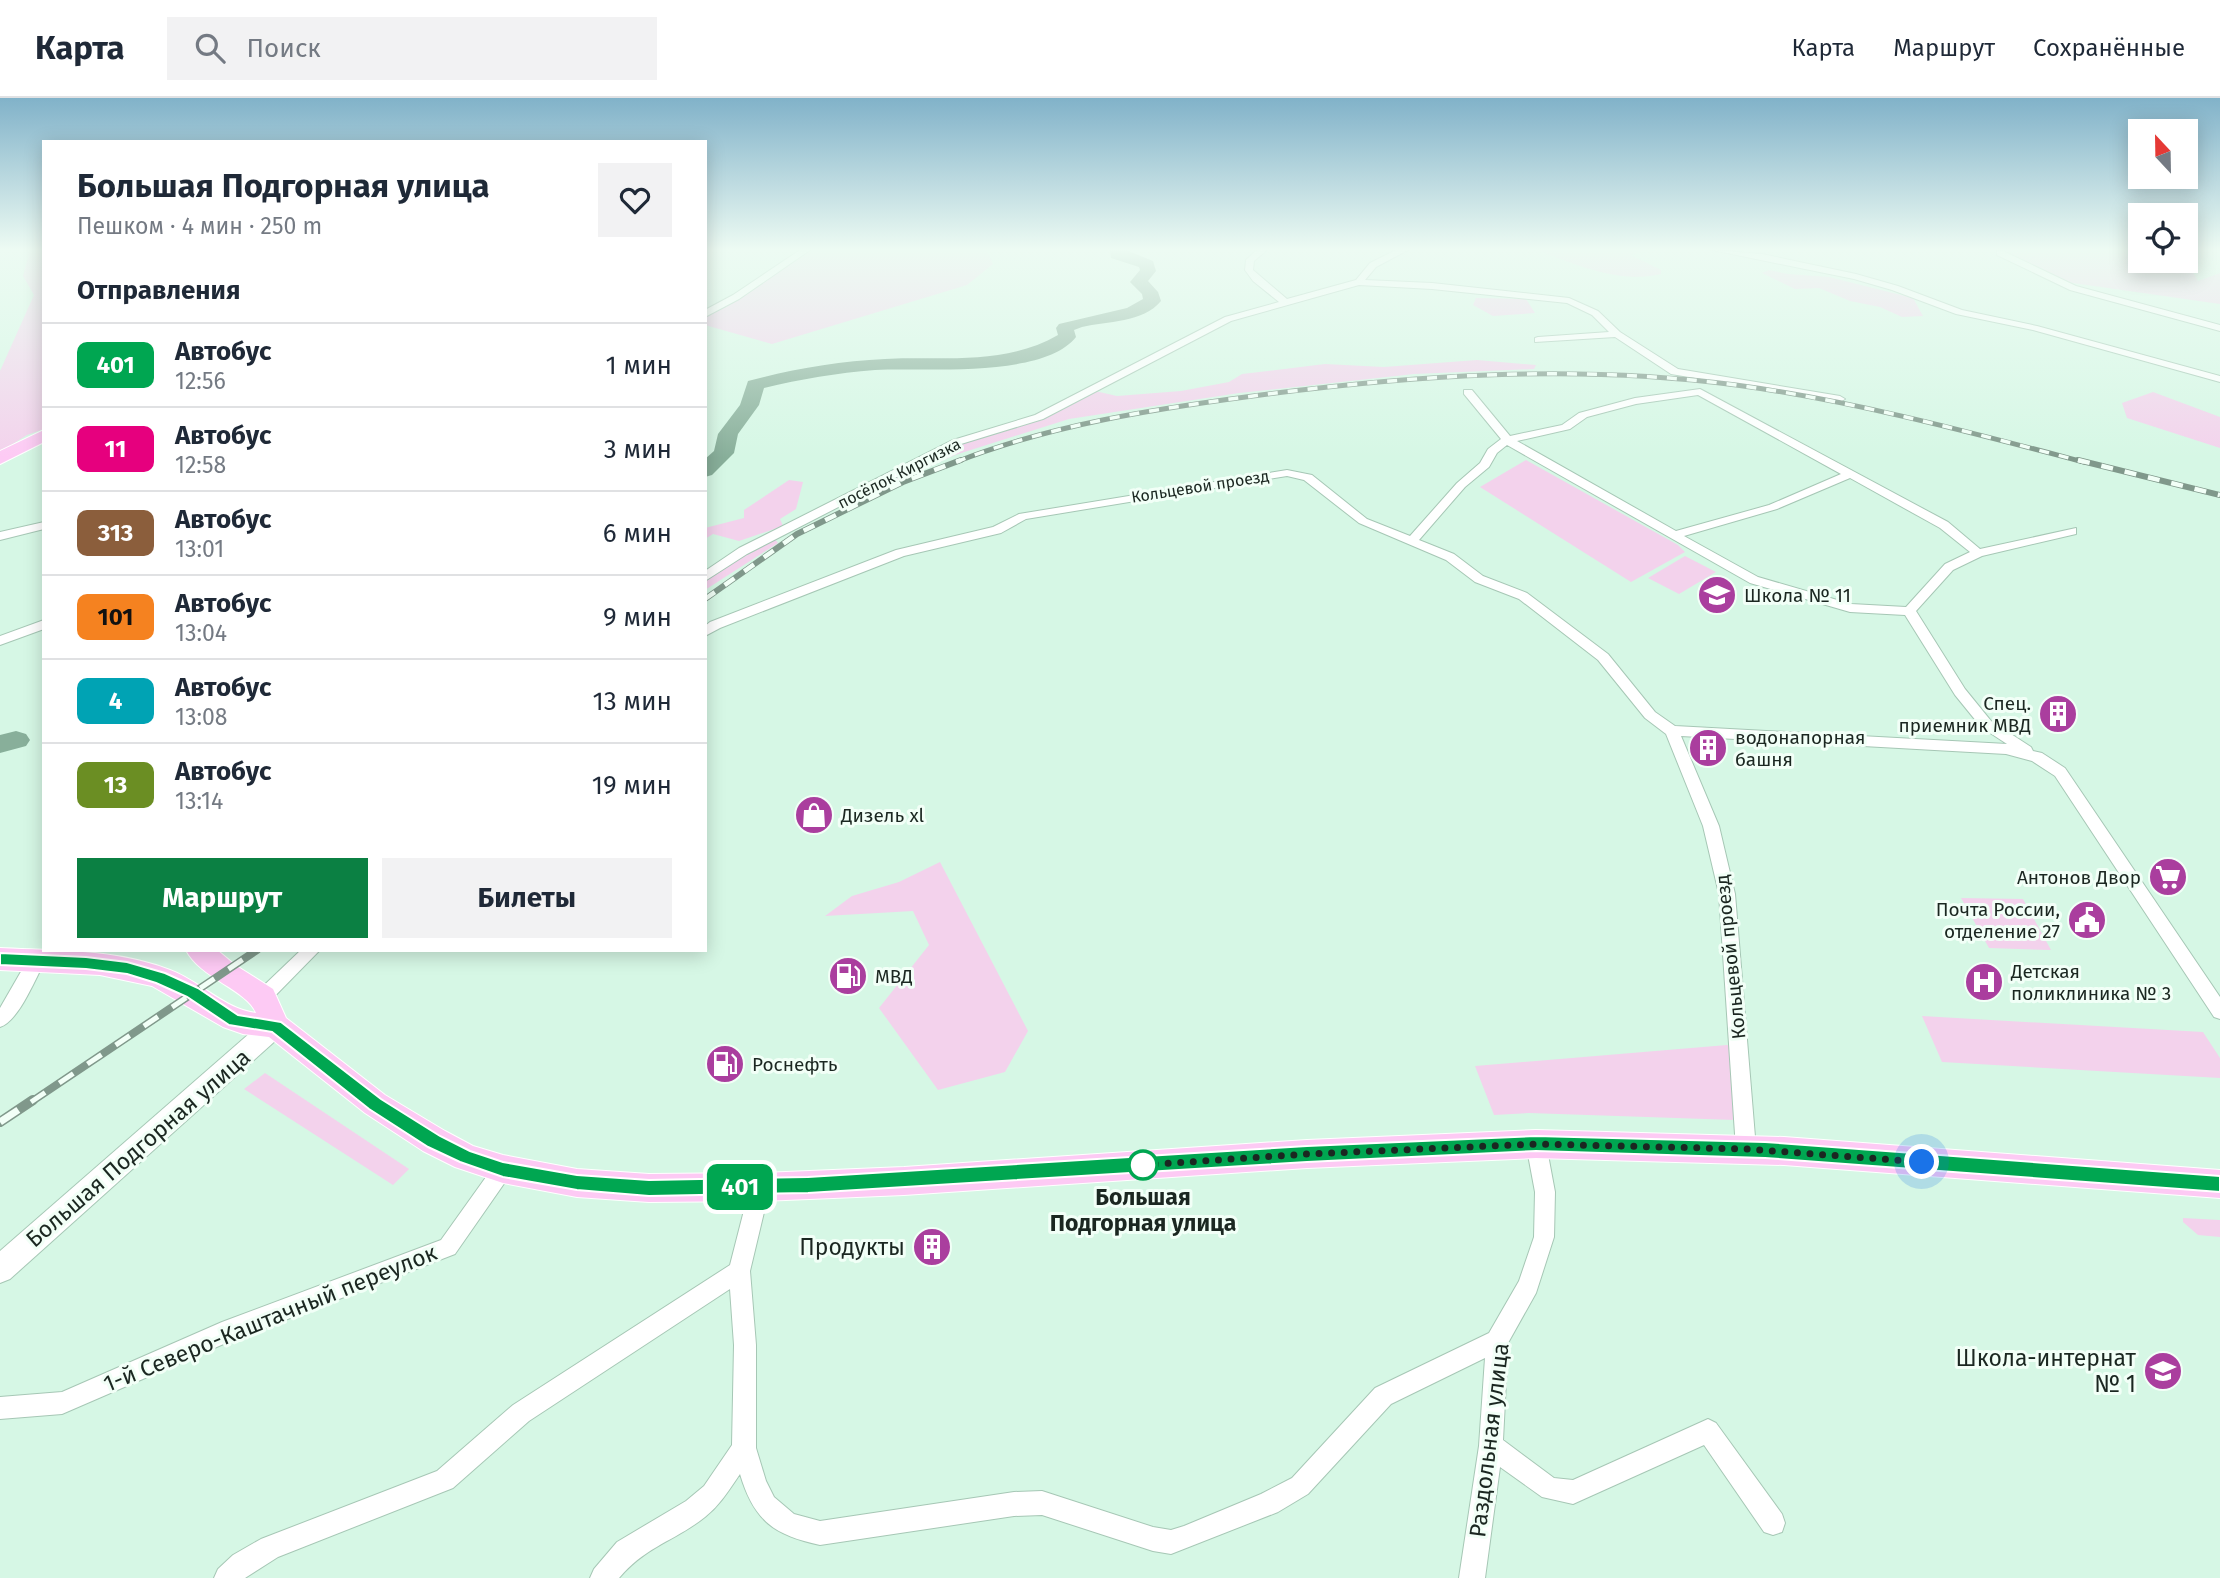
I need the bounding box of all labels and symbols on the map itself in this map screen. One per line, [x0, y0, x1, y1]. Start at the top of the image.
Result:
north arrow [2128, 119, 2198, 189]
street label: посёлок Киргизка [835, 434, 964, 513]
street label: Кольцевой проезд [1130, 466, 1270, 507]
school or university icon: Школа № 11 [1696, 574, 1738, 616]
place label: Школа № 11 [1744, 584, 1851, 607]
place label: Спец. приемник МВД [1898, 692, 2031, 737]
building icon: Спец. приемник МВД [2037, 693, 2079, 735]
place label: водонапорная башня [1735, 726, 1865, 771]
building icon: водонапорная башня [1687, 727, 1729, 769]
shop icon: Дизель xl [793, 794, 835, 836]
place label: Дизель xl [840, 804, 925, 827]
supermarket icon: Антонов Двор [2147, 856, 2189, 898]
place label: Антонов Двор [2017, 866, 2141, 889]
street label: Кольцевой проезд [1710, 873, 1751, 1040]
place label: Почта России, отделение 27 [1936, 898, 2060, 943]
public building icon: Почта России, отделение 27 [2066, 899, 2108, 941]
fuel station icon: МВД [827, 955, 869, 997]
place label: Детская поликлиника № 3 [2010, 960, 2171, 1005]
hospital icon: Детская поликлиника № 3 [1963, 961, 2005, 1003]
place label: МВД [875, 965, 913, 988]
street label: Большая Подгорная улица [20, 1043, 256, 1253]
fuel station icon: Роснефть [704, 1043, 746, 1085]
place label: Роснефть [752, 1053, 838, 1076]
your location [1904, 1144, 1939, 1179]
marker: Большая Подгорная улица [1128, 1150, 1158, 1180]
line badge: 401 [700, 1164, 780, 1210]
place label: Большая Подгорная улица [1050, 1183, 1236, 1237]
building icon: Продукты [911, 1226, 953, 1268]
place label: Продукты [799, 1233, 905, 1261]
street label: 1-й Северо-Каштачный переулок [99, 1238, 441, 1398]
street label: Раздольная улица [1463, 1341, 1515, 1539]
place label: Школа-интернат № 1 [1955, 1344, 2137, 1398]
school or university icon: Школа-интернат № 1 [2142, 1350, 2184, 1392]

